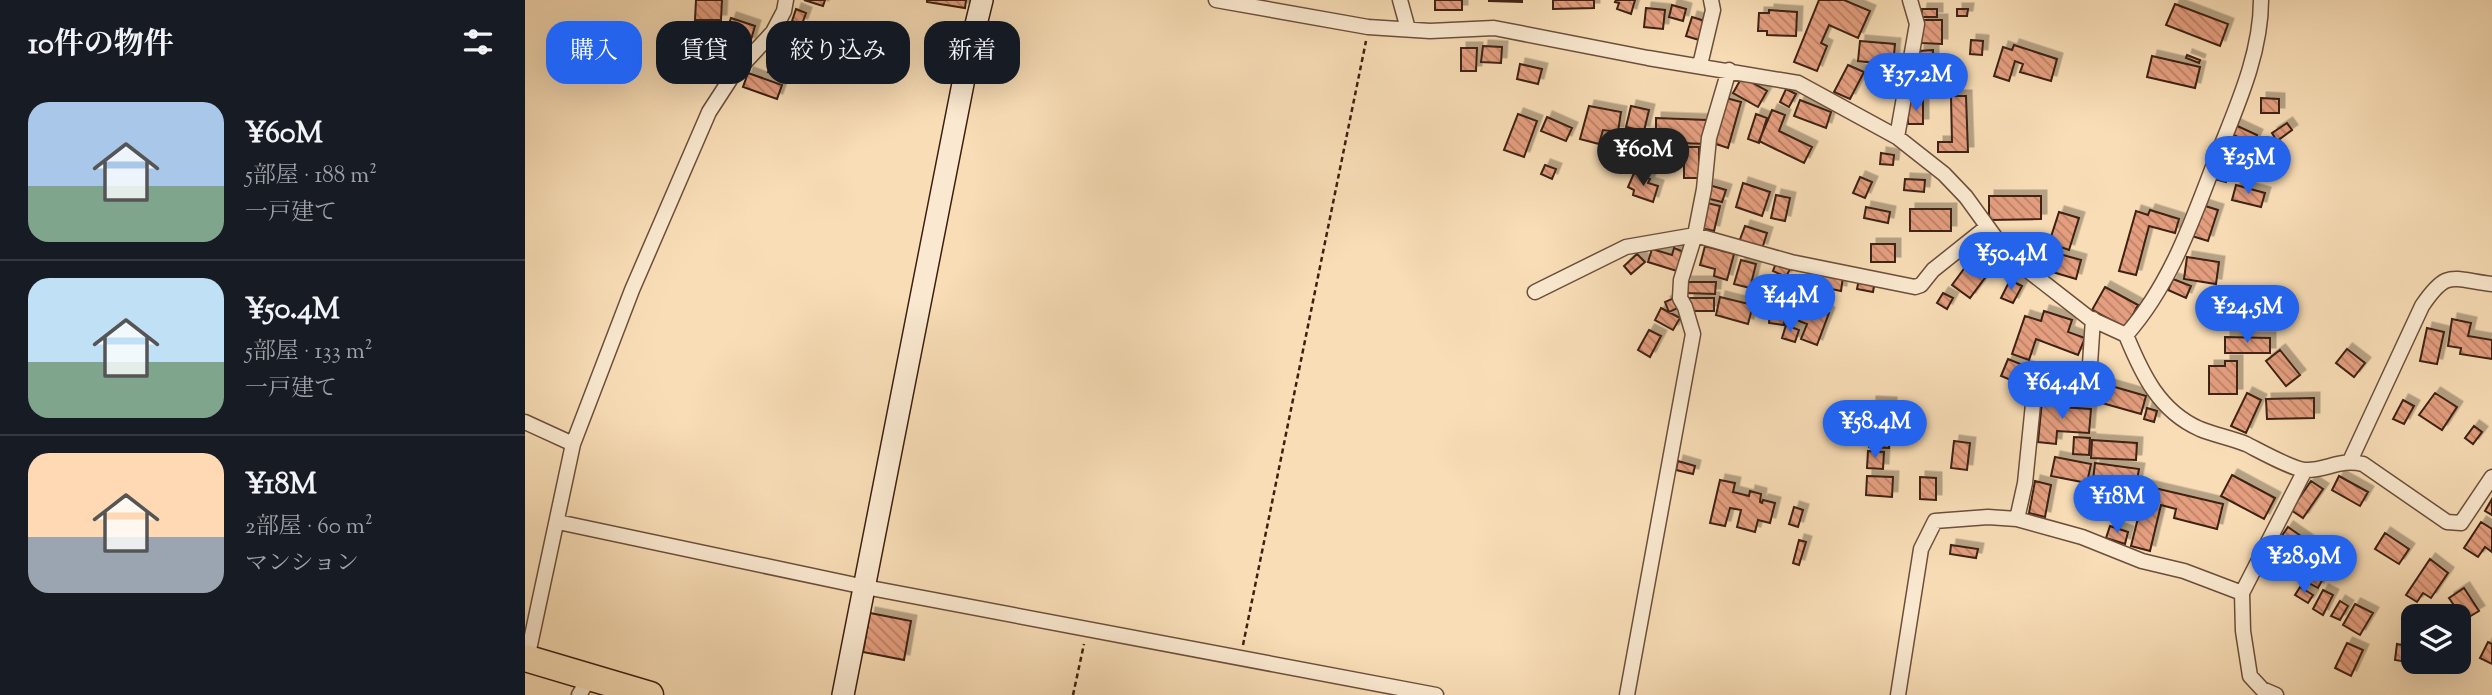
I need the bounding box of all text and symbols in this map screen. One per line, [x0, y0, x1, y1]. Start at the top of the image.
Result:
chip: 購入 [546, 21, 642, 84]
chip: 賃貸 [656, 21, 752, 84]
chip: 絞り込み [766, 21, 910, 84]
chip: 新着 [924, 21, 1020, 84]
icon: filters [459, 23, 497, 61]
text: 10件の物件 [28, 24, 174, 67]
pin: ¥37.2M [1859, 54, 1973, 113]
text: ¥37.2M [1880, 59, 1952, 92]
text: ¥60M [245, 113, 323, 156]
pin: ¥60M [1602, 128, 1684, 188]
icon: home [84, 130, 168, 214]
text: ¥60M [1613, 134, 1673, 167]
pin: ¥25M [2207, 136, 2289, 196]
text: ¥25M [2221, 142, 2275, 175]
text: 5部屋 · 188 m² [245, 160, 377, 193]
text: 一戸建て [245, 197, 337, 230]
pin: ¥50.4M [1954, 232, 2068, 292]
text: ¥50.4M [1975, 238, 2047, 271]
pin: ¥44M [1749, 274, 1831, 334]
text: ¥44M [1761, 280, 1819, 313]
pin: ¥24.5M [2190, 286, 2304, 345]
text: ¥50.4M [245, 289, 340, 332]
text: ¥24.5M [2211, 291, 2283, 324]
icon: home [84, 306, 168, 390]
text: 5部屋 · 133 m² [245, 336, 373, 369]
pin: ¥64.4M [2005, 362, 2119, 421]
text: ¥64.4M [2024, 367, 2100, 400]
text: 一戸建て [245, 373, 337, 406]
pin: ¥58.4M [1818, 400, 1932, 460]
text: ¥58.4M [1839, 406, 1911, 439]
text: ¥18M [245, 464, 317, 507]
pin: ¥18M [2076, 476, 2158, 535]
icon: home [84, 481, 168, 565]
text: ¥18M [2089, 481, 2145, 514]
text: 2部屋 · 60 m² [245, 511, 373, 544]
pin: ¥28.9M [2247, 536, 2361, 595]
text: ¥28.9M [2267, 541, 2341, 574]
text: マンション [245, 548, 359, 581]
map controls [2401, 604, 2471, 674]
button: layers [2401, 604, 2471, 674]

